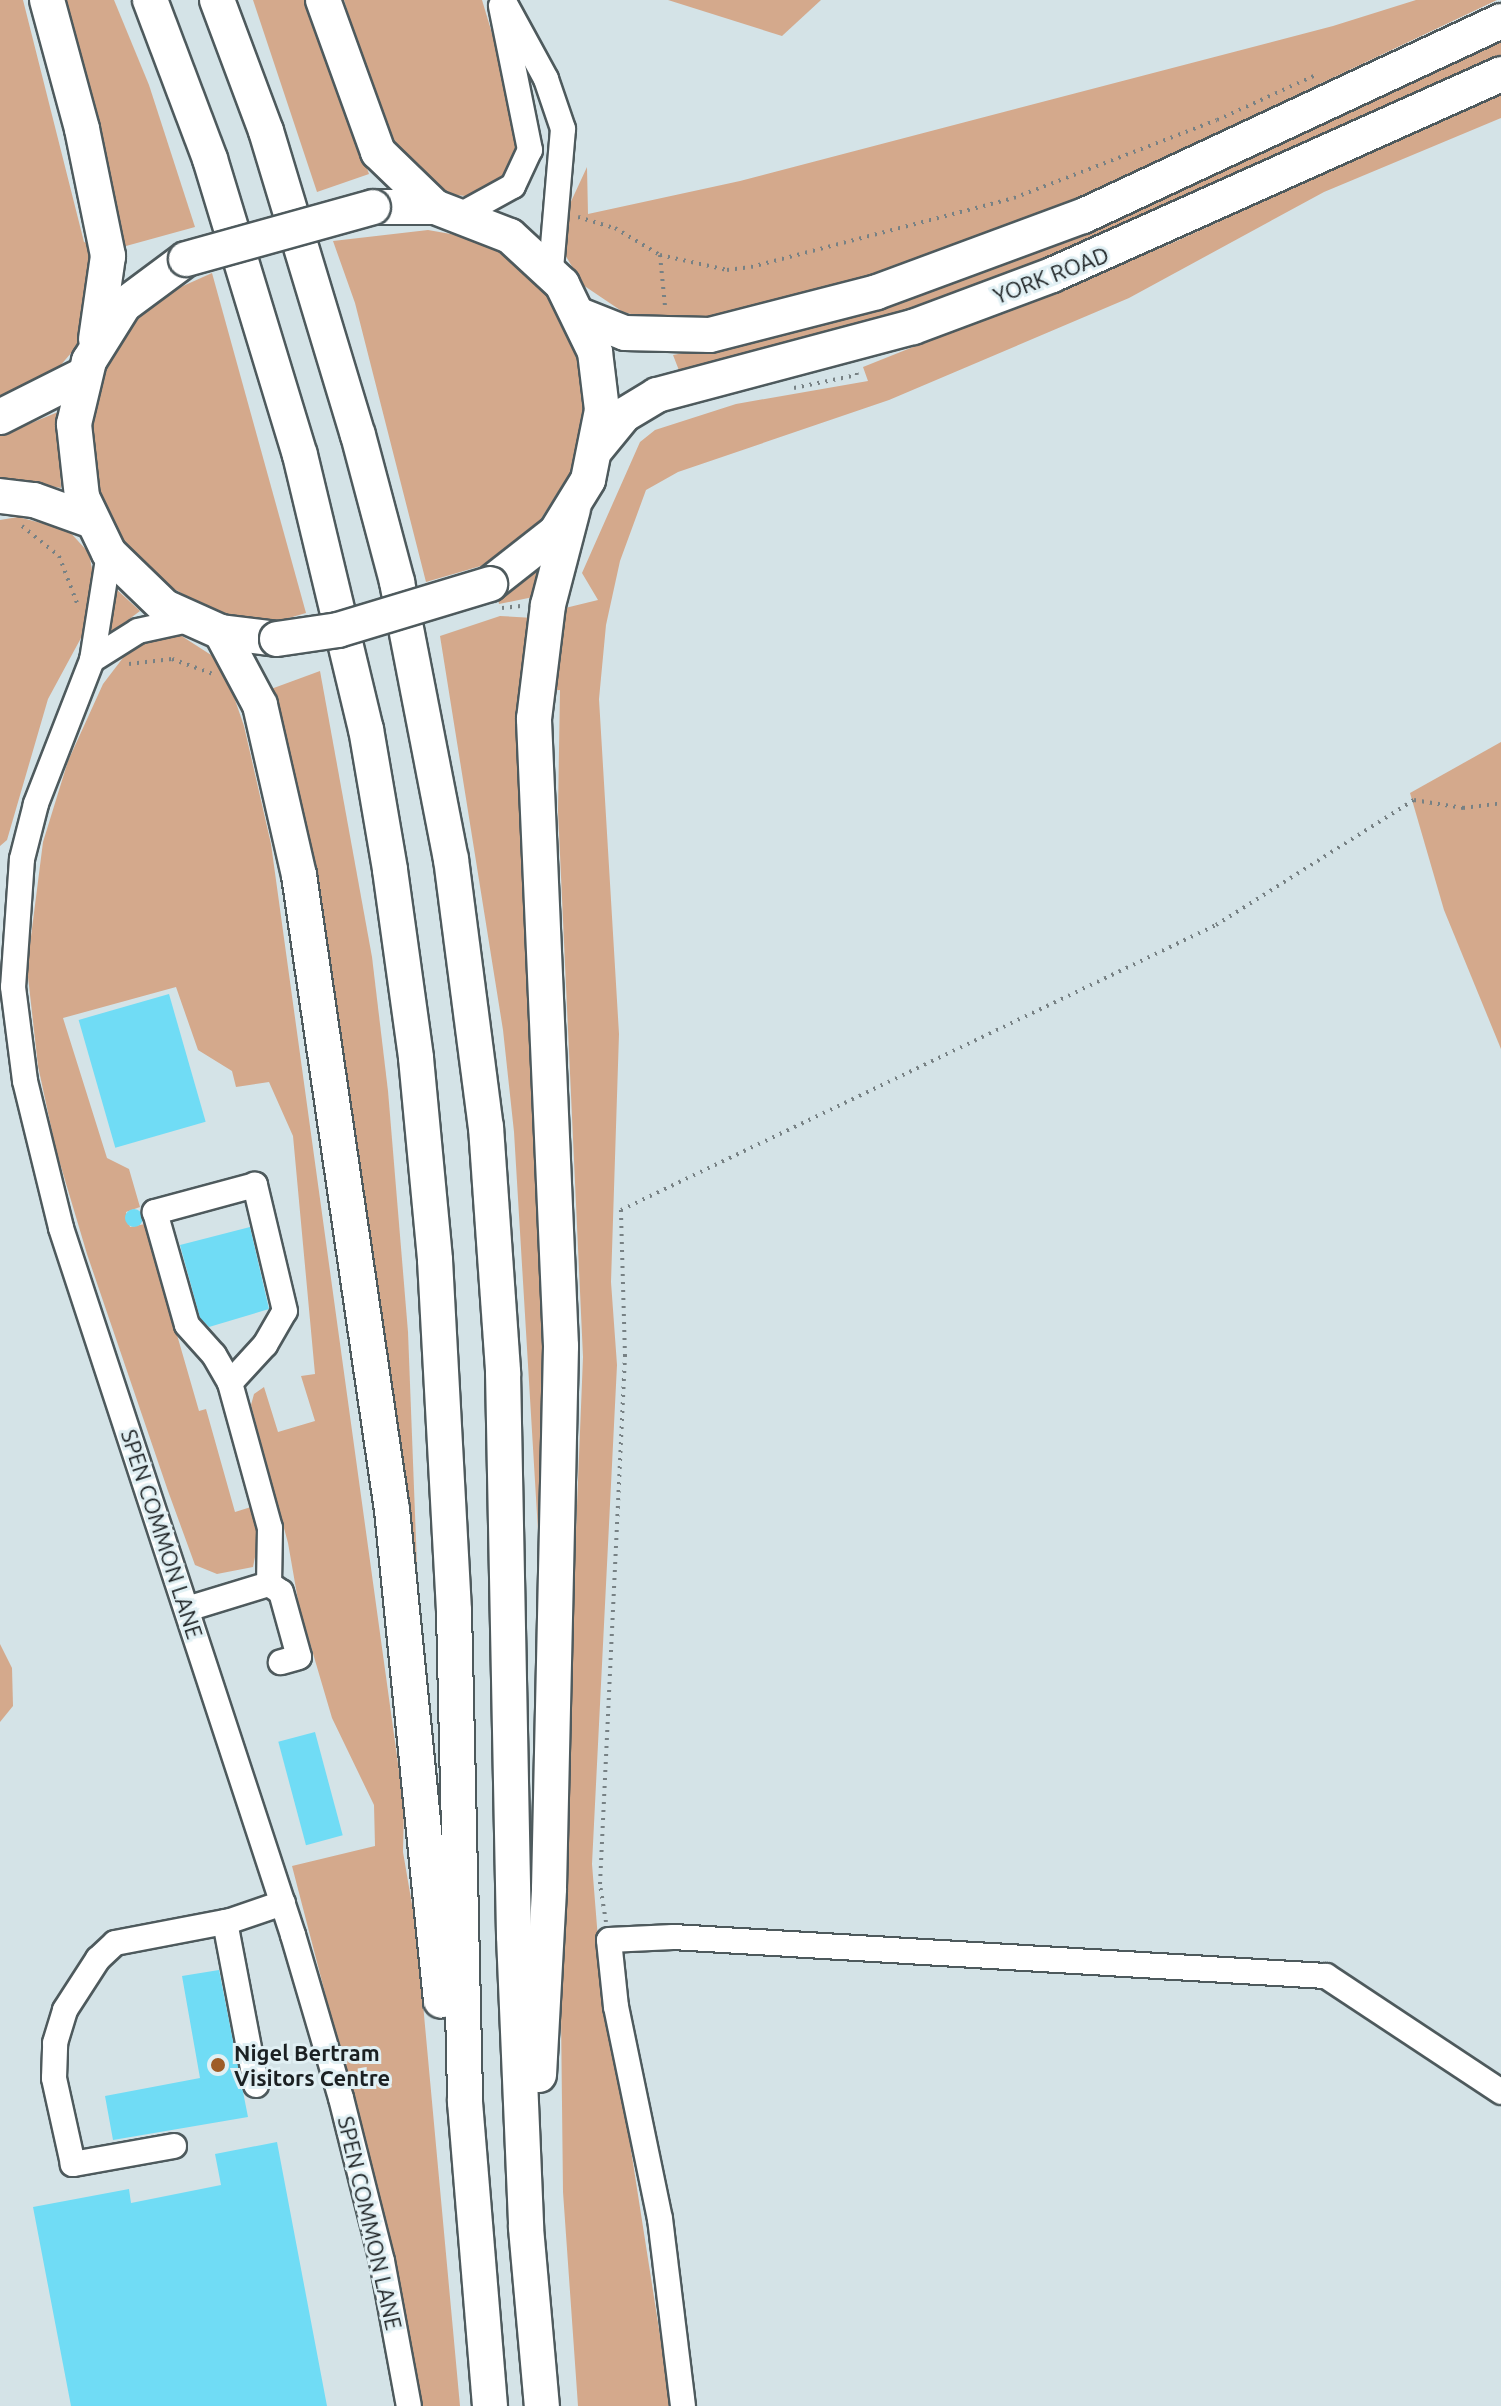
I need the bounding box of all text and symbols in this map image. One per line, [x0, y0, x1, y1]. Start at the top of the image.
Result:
street label: YORK ROAD [989, 241, 1113, 309]
street label: SPEN COMMON LANE [116, 1426, 208, 1642]
place label: Nigel Bertram Visitors Centre [234, 2039, 390, 2090]
marker: Nigel Bertram Visitors Centre [209, 2056, 227, 2074]
street label: SPEN COMMON LANE [333, 2114, 407, 2332]

